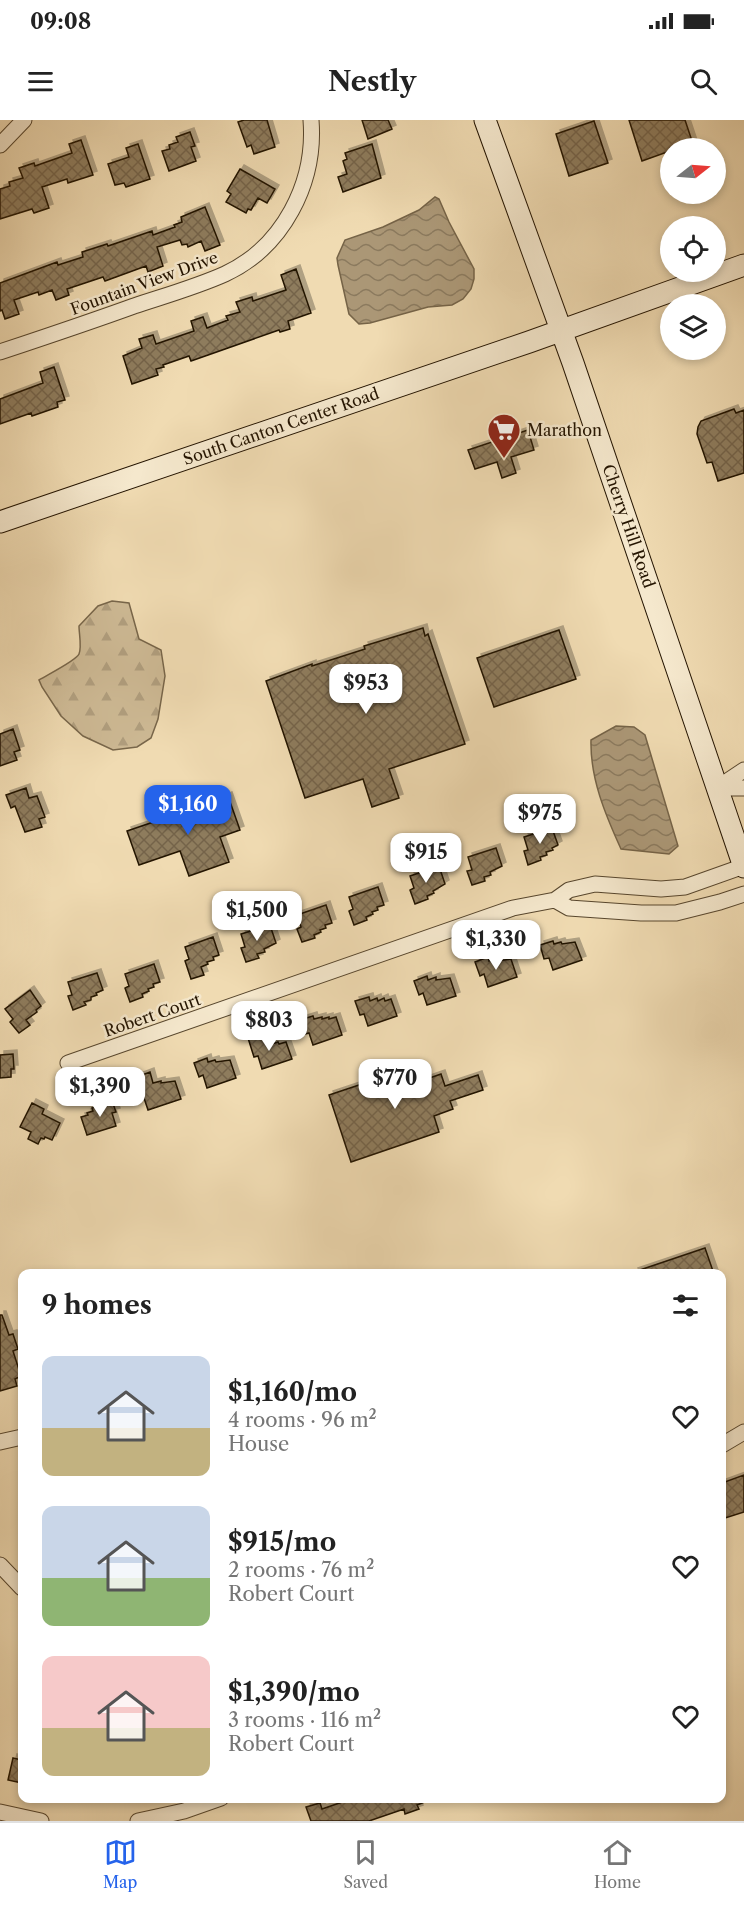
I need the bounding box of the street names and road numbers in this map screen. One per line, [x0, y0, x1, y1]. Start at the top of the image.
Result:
street label: Fountain View Drive [67, 247, 221, 319]
street label: South Canton Center Road [180, 383, 382, 469]
street label: Cherry Hill Road [598, 462, 660, 591]
street label: Robert Court [101, 989, 203, 1041]

